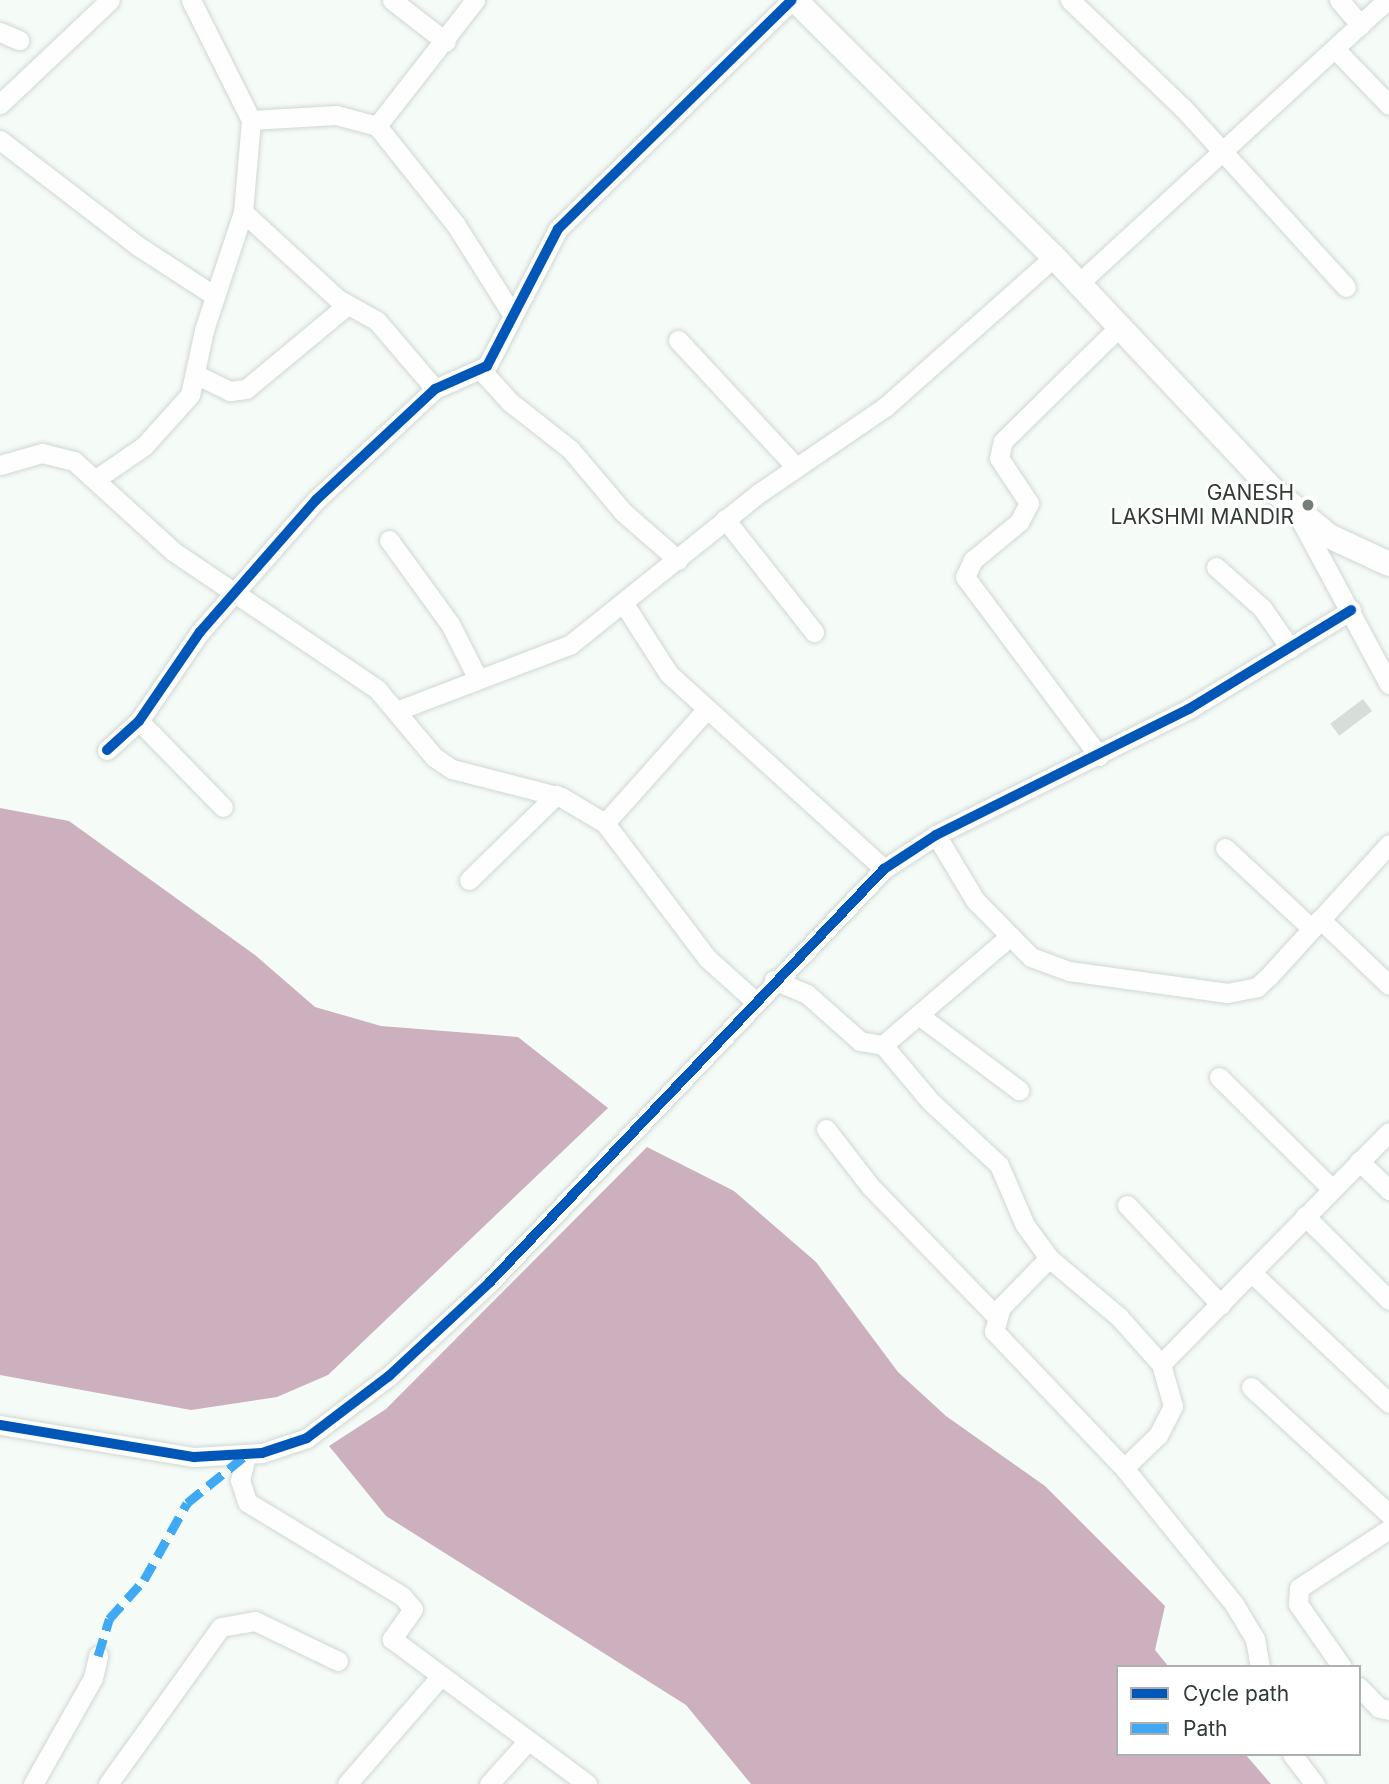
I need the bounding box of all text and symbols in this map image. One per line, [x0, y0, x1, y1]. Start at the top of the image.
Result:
place label: GANESH LAKSHMI MANDIR [1111, 480, 1294, 530]
marker: GANESH LAKSHMI MANDIR [1300, 497, 1316, 513]
legend [1116, 1665, 1361, 1756]
text: Cycle path [1183, 1681, 1289, 1706]
text: Path [1183, 1716, 1228, 1741]

